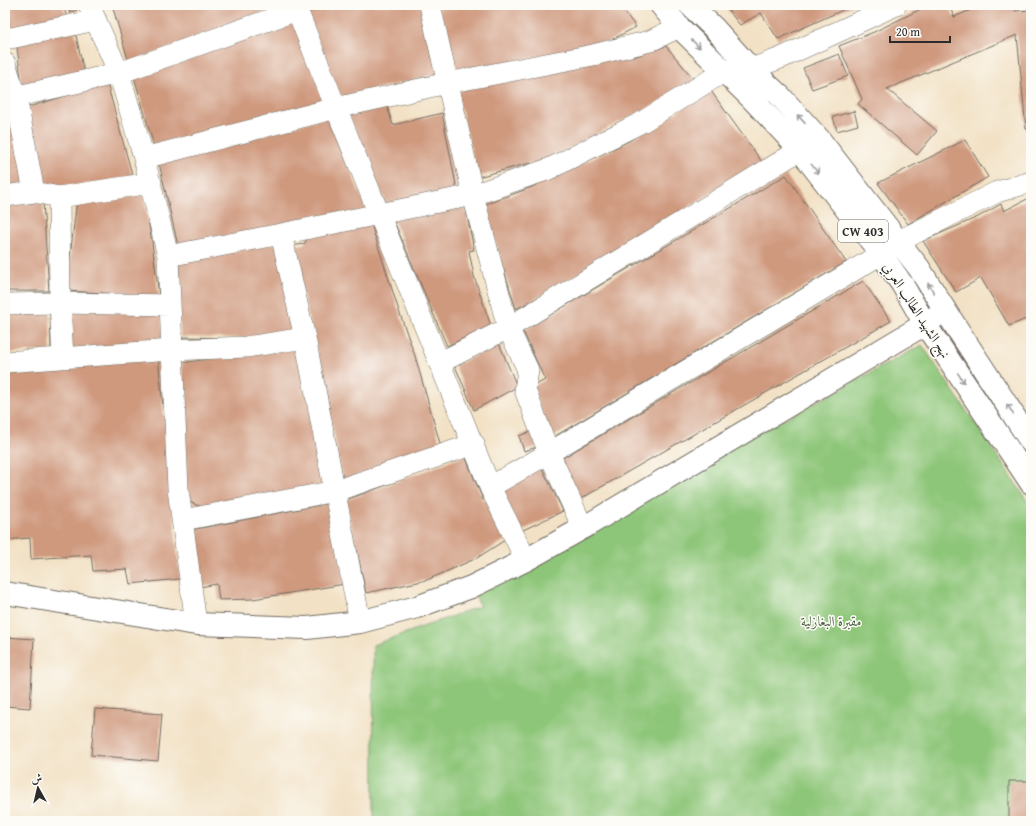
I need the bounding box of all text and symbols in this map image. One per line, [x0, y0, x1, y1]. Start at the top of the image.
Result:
scale bar [890, 18, 950, 44]
text: 20 m [896, 23, 920, 40]
one-way arrow [691, 39, 701, 49]
one-way arrow [796, 114, 805, 124]
one-way arrow [810, 163, 819, 174]
road number: CW 403 [838, 220, 888, 242]
street label: نهج الشهيد الطالب العربي [876, 258, 956, 364]
one-way arrow [927, 282, 935, 294]
one-way arrow [957, 372, 965, 383]
one-way arrow [1006, 404, 1014, 415]
park label: مقبرة البغازلية [801, 611, 861, 631]
north arrow [18, 768, 58, 808]
text: ش [30, 769, 43, 787]

